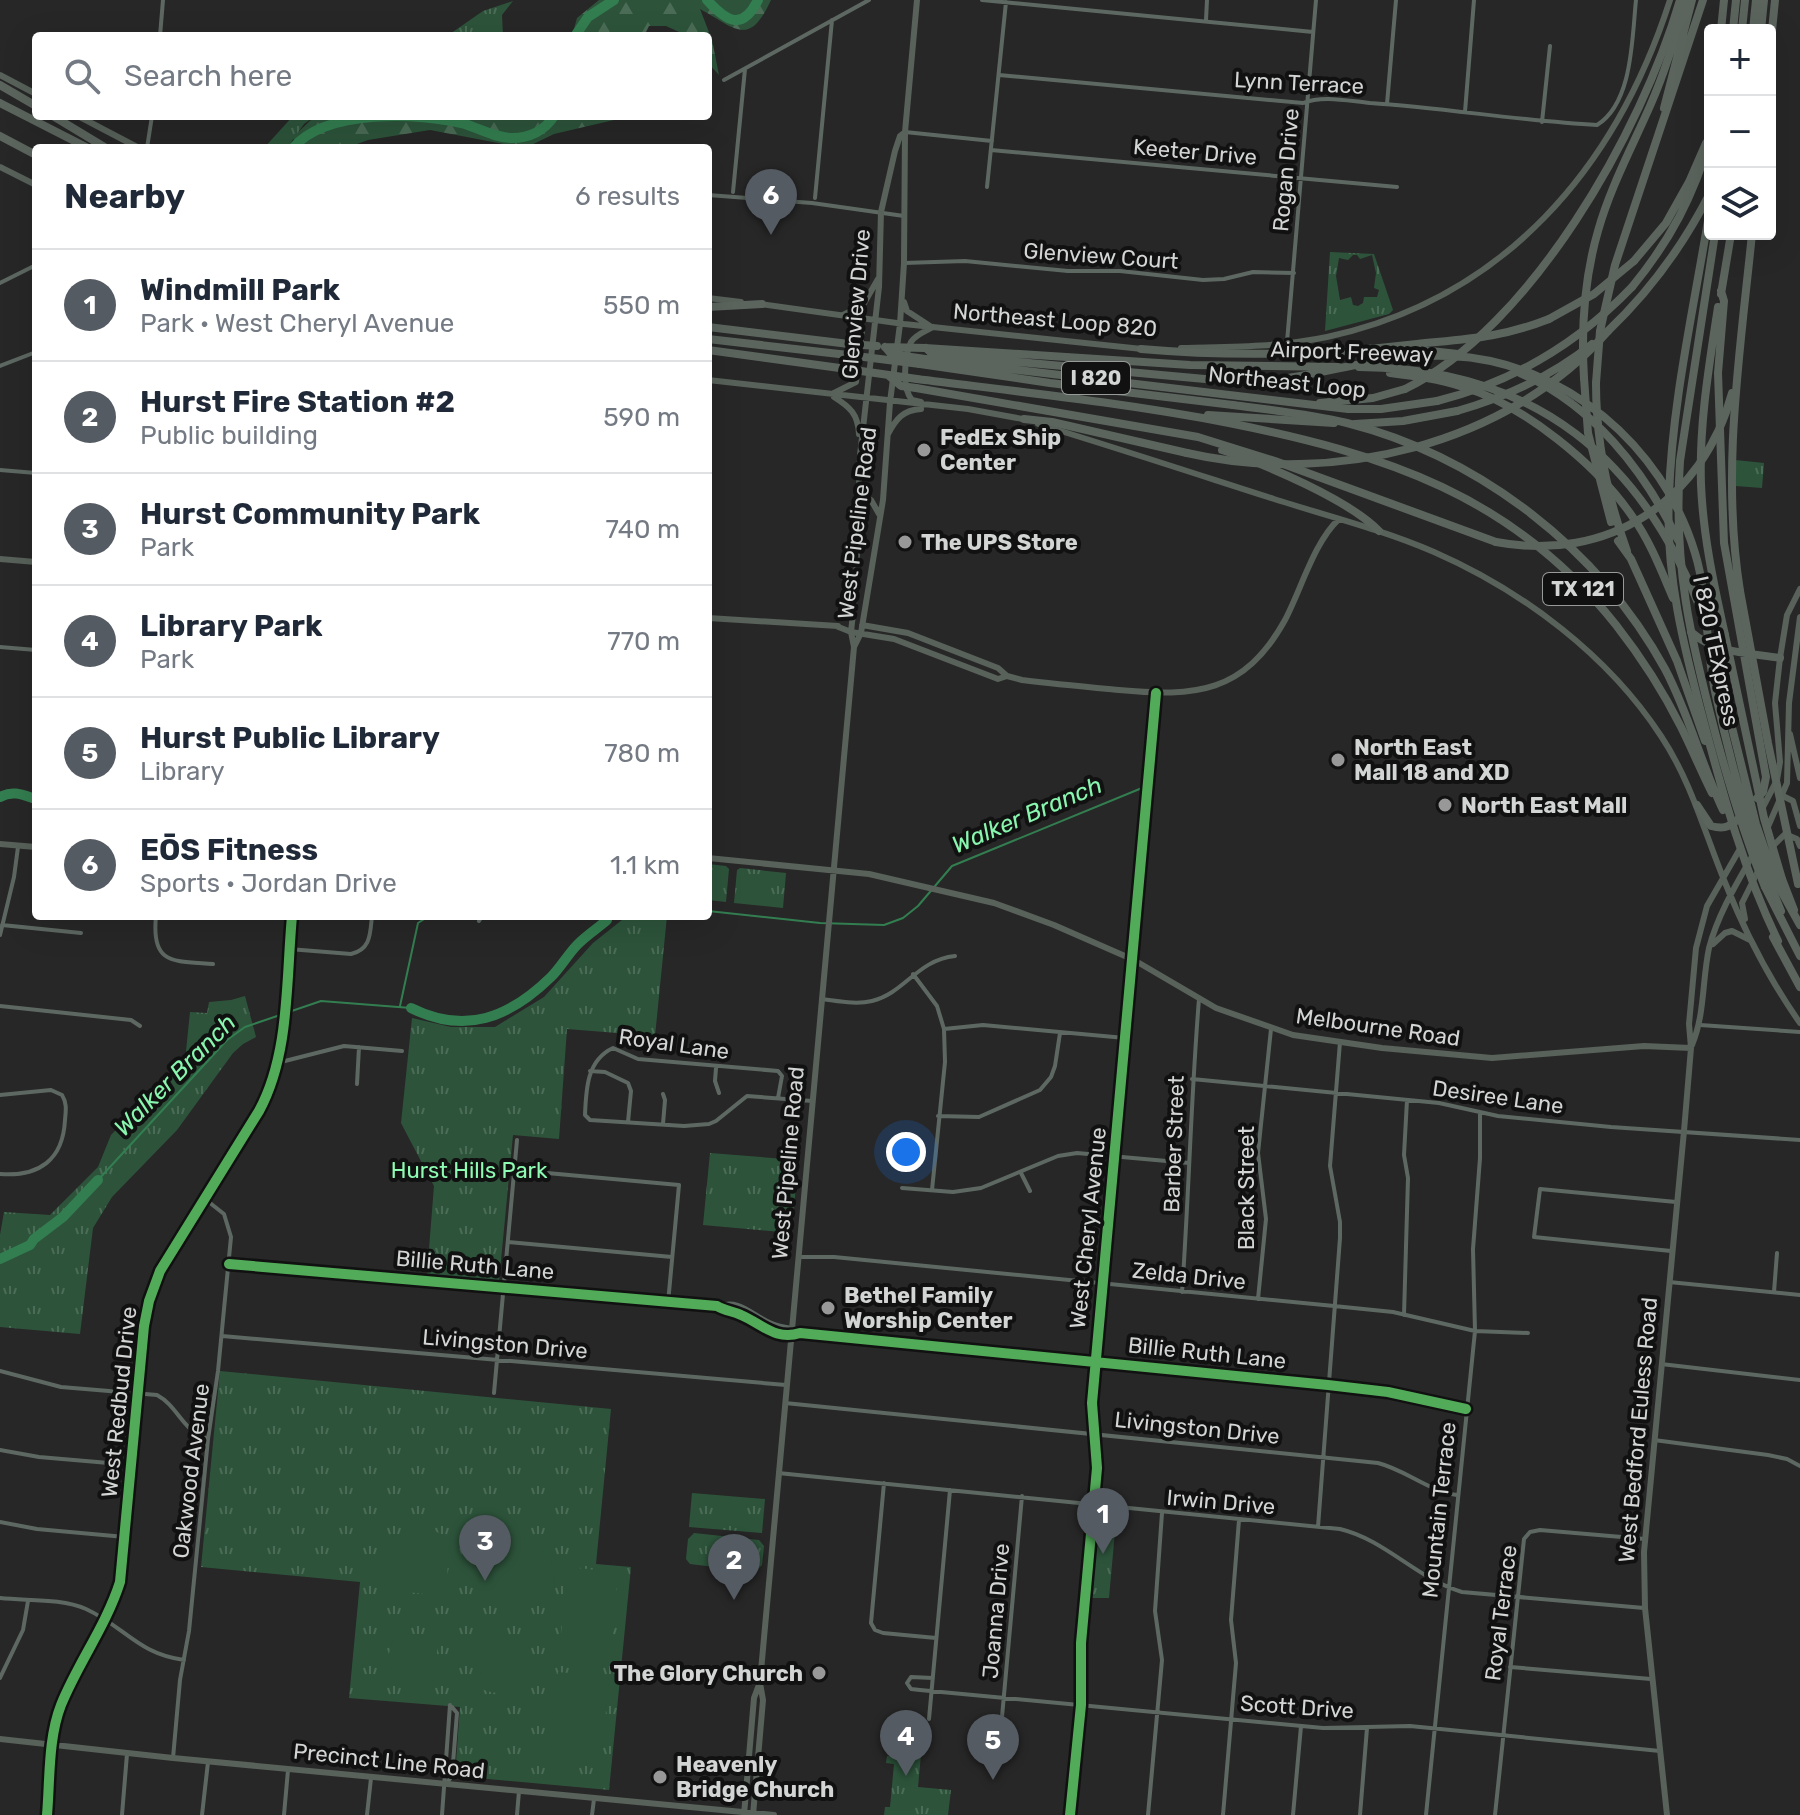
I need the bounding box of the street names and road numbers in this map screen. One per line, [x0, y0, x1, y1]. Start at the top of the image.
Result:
street label: Lynn Terrace [1233, 66, 1365, 100]
street label: Rogan Drive [1267, 107, 1305, 233]
street label: Keeter Drive [1132, 133, 1258, 171]
street label: Glenview Drive [836, 228, 876, 380]
street label: Glenview Court [1023, 237, 1180, 275]
street label: Northeast Loop 820 [952, 298, 1158, 342]
street label: Airport Freeway [1270, 336, 1434, 368]
street label: Northeast Loop [1207, 360, 1367, 404]
road number: I 820 [1062, 362, 1130, 394]
street label: West Pipeline Road [832, 425, 882, 621]
road number: TX 121 [1543, 573, 1623, 605]
street label: I 820 TEXpress [1687, 573, 1745, 729]
street label: Melbourne Road [1294, 1002, 1462, 1052]
street label: Royal Lane [617, 1023, 731, 1065]
street label: West Pipeline Road [766, 1065, 810, 1261]
street label: Barber Street [1158, 1074, 1190, 1213]
street label: Desiree Lane [1431, 1074, 1565, 1120]
street label: Black Street [1233, 1125, 1260, 1250]
street label: West Cheryl Avenue [1064, 1126, 1112, 1330]
street label: Billie Ruth Lane [395, 1245, 555, 1285]
street label: Zelda Drive [1131, 1257, 1247, 1295]
street label: West Bedford Euless Road [1613, 1296, 1663, 1564]
street label: West Redbud Drive [96, 1305, 142, 1499]
street label: Livingston Drive [421, 1323, 589, 1365]
street label: Billie Ruth Lane [1127, 1331, 1287, 1375]
street label: Oakwood Avenue [167, 1382, 215, 1560]
street label: Livingston Drive [1113, 1406, 1281, 1450]
street label: Mountain Terrace [1416, 1421, 1462, 1599]
street label: Irwin Drive [1166, 1484, 1276, 1520]
street label: Joanna Drive [977, 1542, 1015, 1680]
street label: Royal Terrace [1479, 1544, 1523, 1682]
street label: Scott Drive [1239, 1690, 1355, 1724]
street label: Precinct Line Road [292, 1738, 486, 1784]

